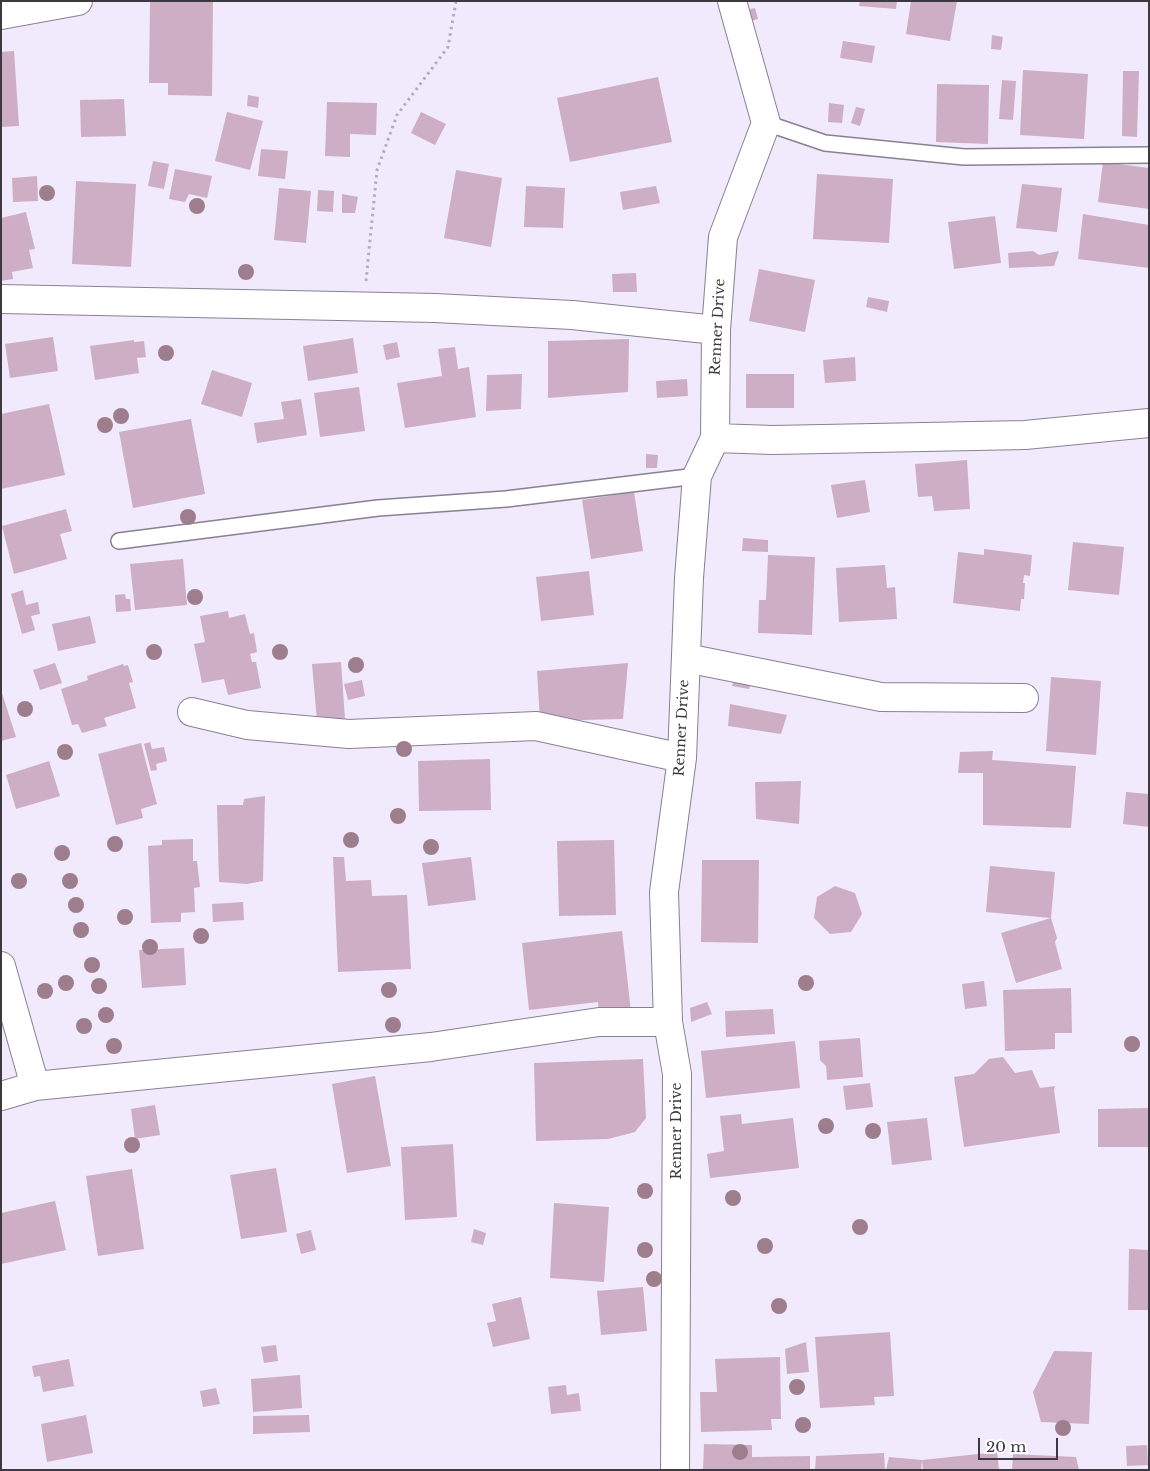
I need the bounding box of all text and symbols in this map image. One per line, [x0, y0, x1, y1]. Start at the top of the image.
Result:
street label: Renner Drive [707, 278, 729, 376]
street label: Renner Drive [671, 679, 693, 777]
street label: Renner Drive [669, 1083, 685, 1179]
scale bar [980, 1428, 1060, 1460]
text: 20 m [986, 1437, 1026, 1456]

